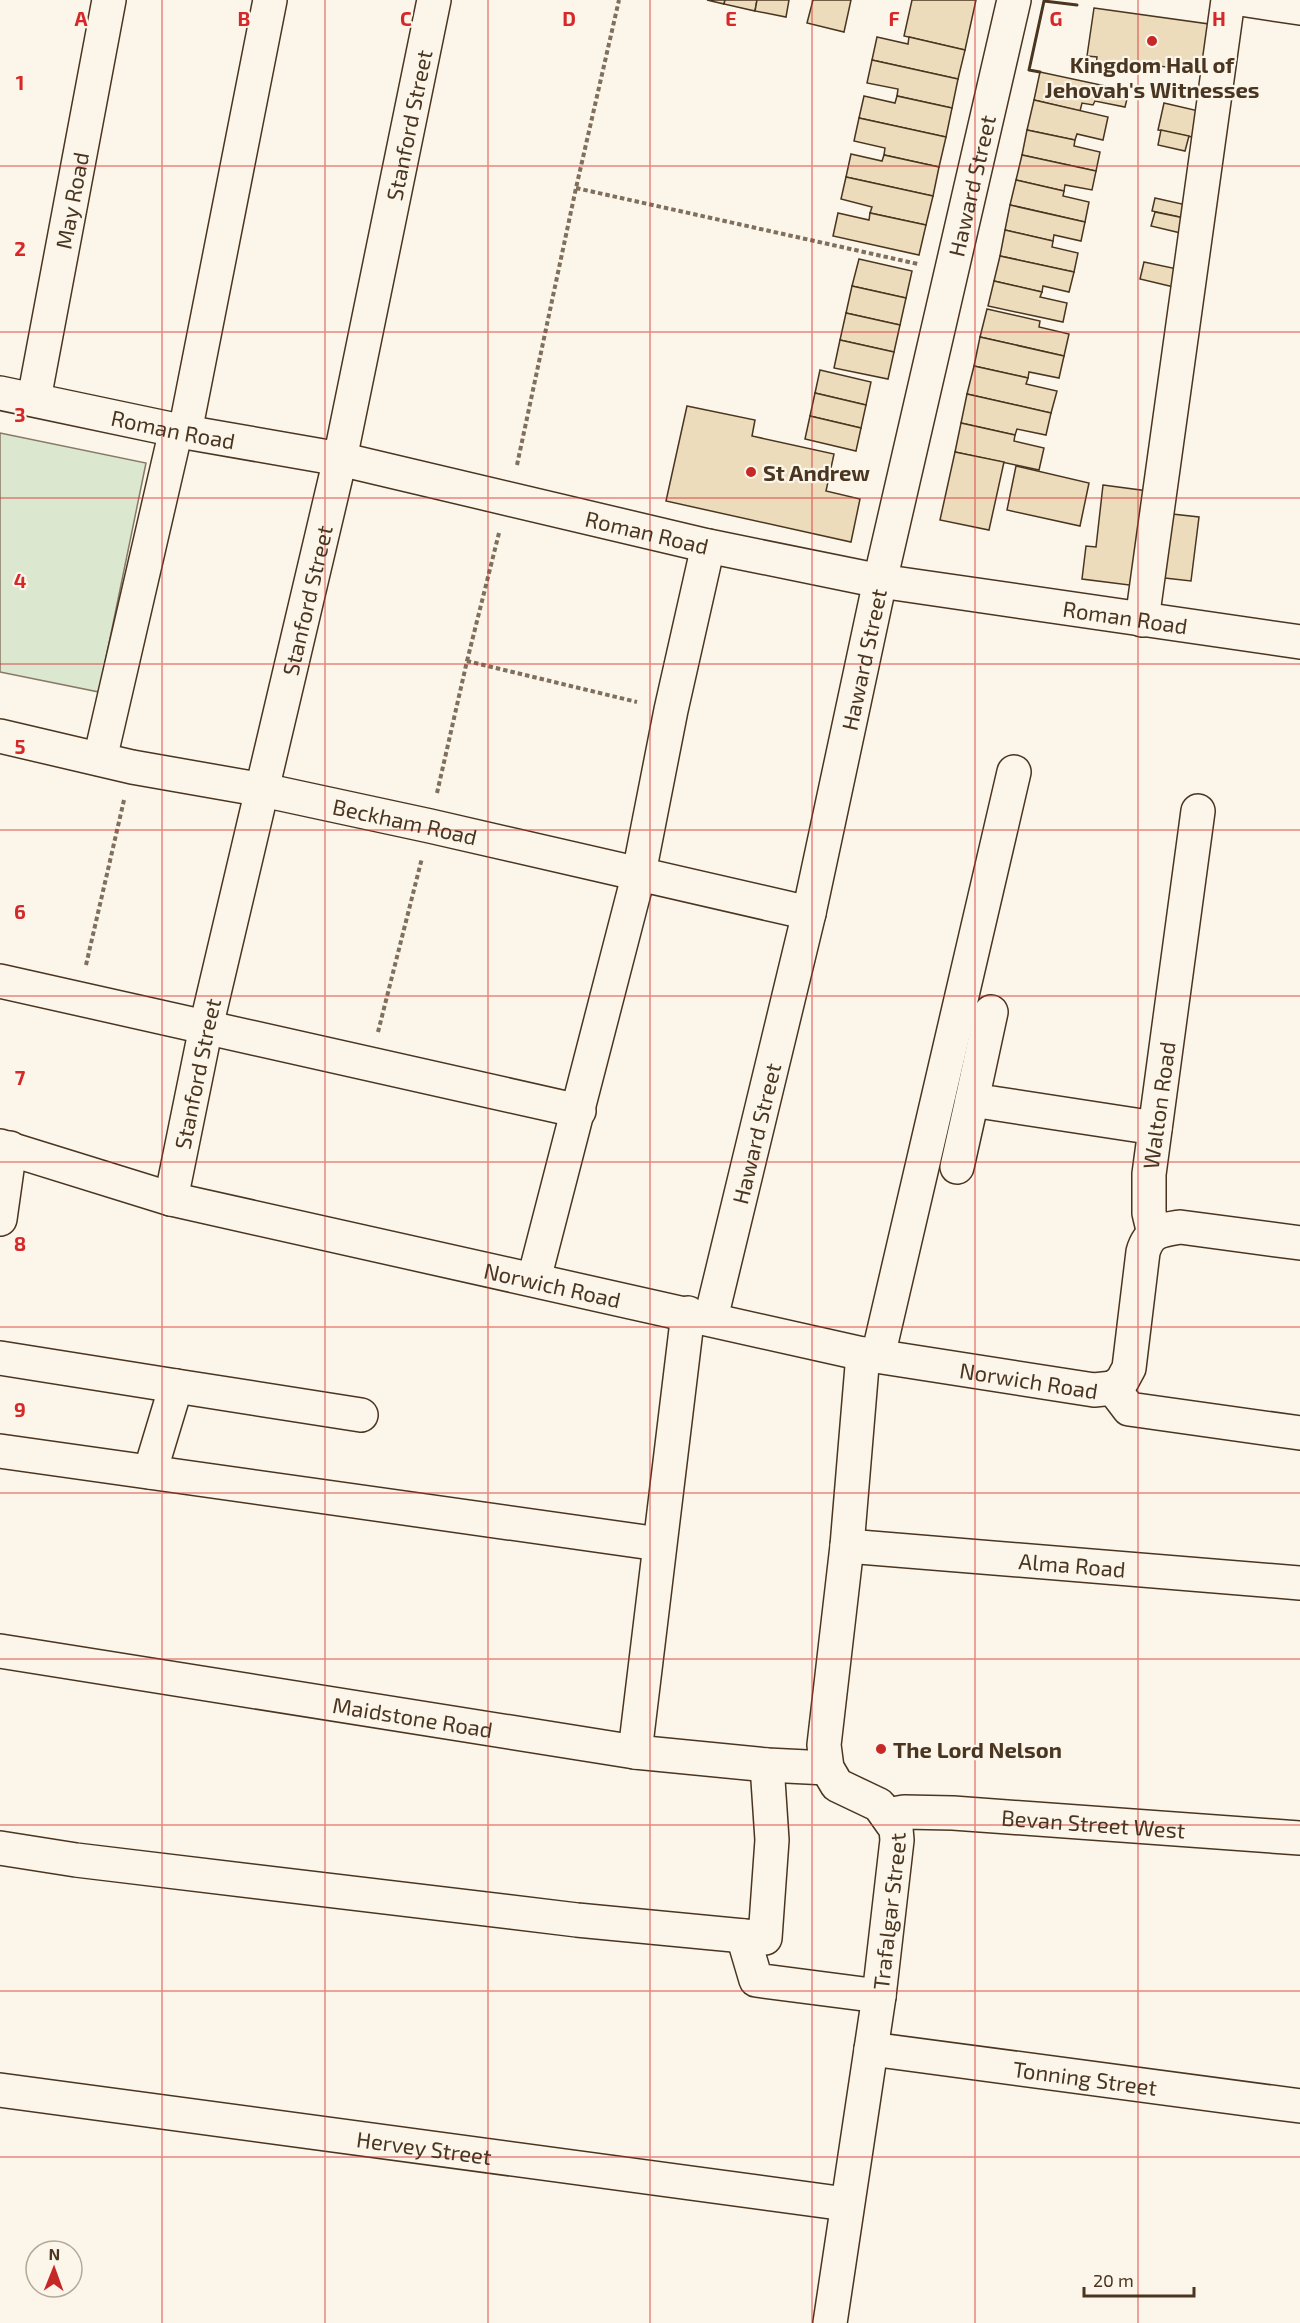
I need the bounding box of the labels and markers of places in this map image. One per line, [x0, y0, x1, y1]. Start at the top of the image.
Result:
marker: Kingdom Hall of Jehovah's Witnesses [1145, 34, 1159, 48]
place label: Kingdom Hall of Jehovah's Witnesses [1044, 51, 1260, 102]
place label: St Andrew [763, 459, 870, 485]
marker: St Andrew [744, 465, 758, 479]
place label: The Lord Nelson [893, 1736, 1062, 1762]
marker: The Lord Nelson [874, 1742, 888, 1756]

